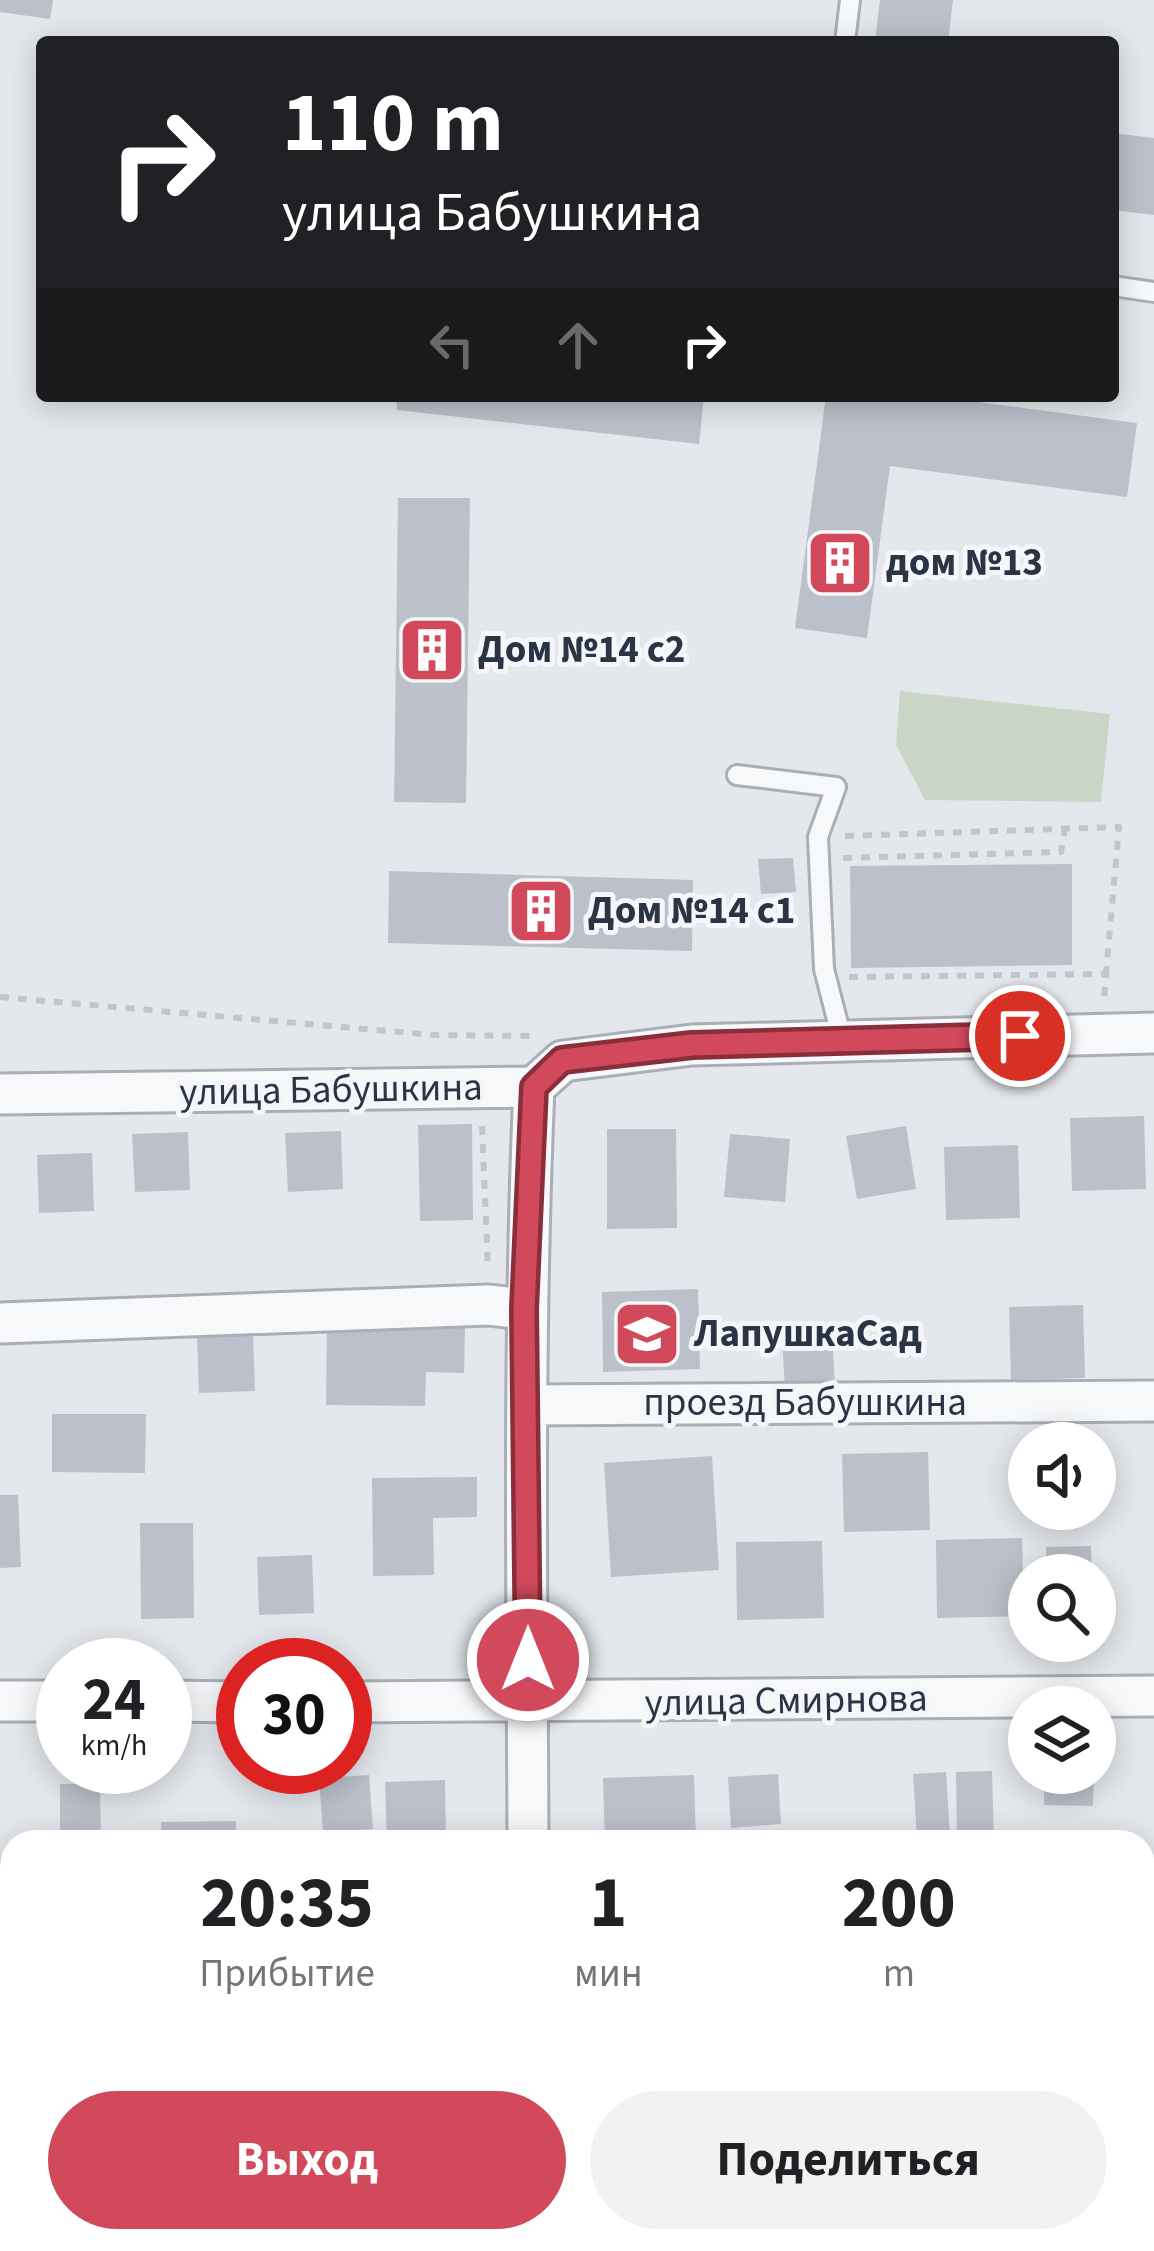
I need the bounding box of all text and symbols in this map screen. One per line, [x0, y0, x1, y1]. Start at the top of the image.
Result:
text: 110 m [282, 64, 504, 184]
icon: right [84, 84, 240, 240]
text: улица Бабушкина [282, 175, 702, 252]
icon: left [419, 312, 485, 378]
icon: ahead [545, 312, 611, 378]
icon: right [671, 312, 737, 378]
building icon: дом №13 [805, 528, 875, 598]
place label: дом №13 [886, 535, 1043, 591]
building icon: Дом №14 с2 [397, 615, 467, 685]
place label: Дом №14 с2 [478, 622, 685, 678]
building icon: Дом №14 с1 [506, 876, 576, 946]
place label: Дом №14 с1 [588, 883, 795, 939]
pin [969, 985, 1071, 1087]
icon: arrive [987, 1003, 1053, 1069]
street label: улица Бабушкина [179, 1059, 483, 1121]
school or university icon: ЛапушкаСад [612, 1299, 682, 1369]
place label: ЛапушкаСад [693, 1306, 922, 1362]
street label: проезд Бабушкина [643, 1375, 967, 1431]
map controls [1008, 1422, 1116, 1794]
button: sound [1008, 1422, 1116, 1530]
button: search [1008, 1554, 1116, 1662]
position arrow [465, 1597, 591, 1723]
speed limit sign: 30 [216, 1638, 372, 1794]
text: 24 [82, 1658, 146, 1743]
street label: улица Смирнова [644, 1671, 928, 1731]
button: layers [1008, 1686, 1116, 1794]
text: km/h [81, 1724, 147, 1767]
text: 20:35 [200, 1852, 374, 1955]
text: 1 [589, 1852, 627, 1955]
text: 200 [842, 1852, 956, 1955]
text: Прибытие [199, 1946, 375, 2002]
text: мин [574, 1946, 643, 2002]
text: m [883, 1946, 915, 2002]
button: Выход [48, 2091, 566, 2229]
button: Поделиться [590, 2091, 1107, 2229]

